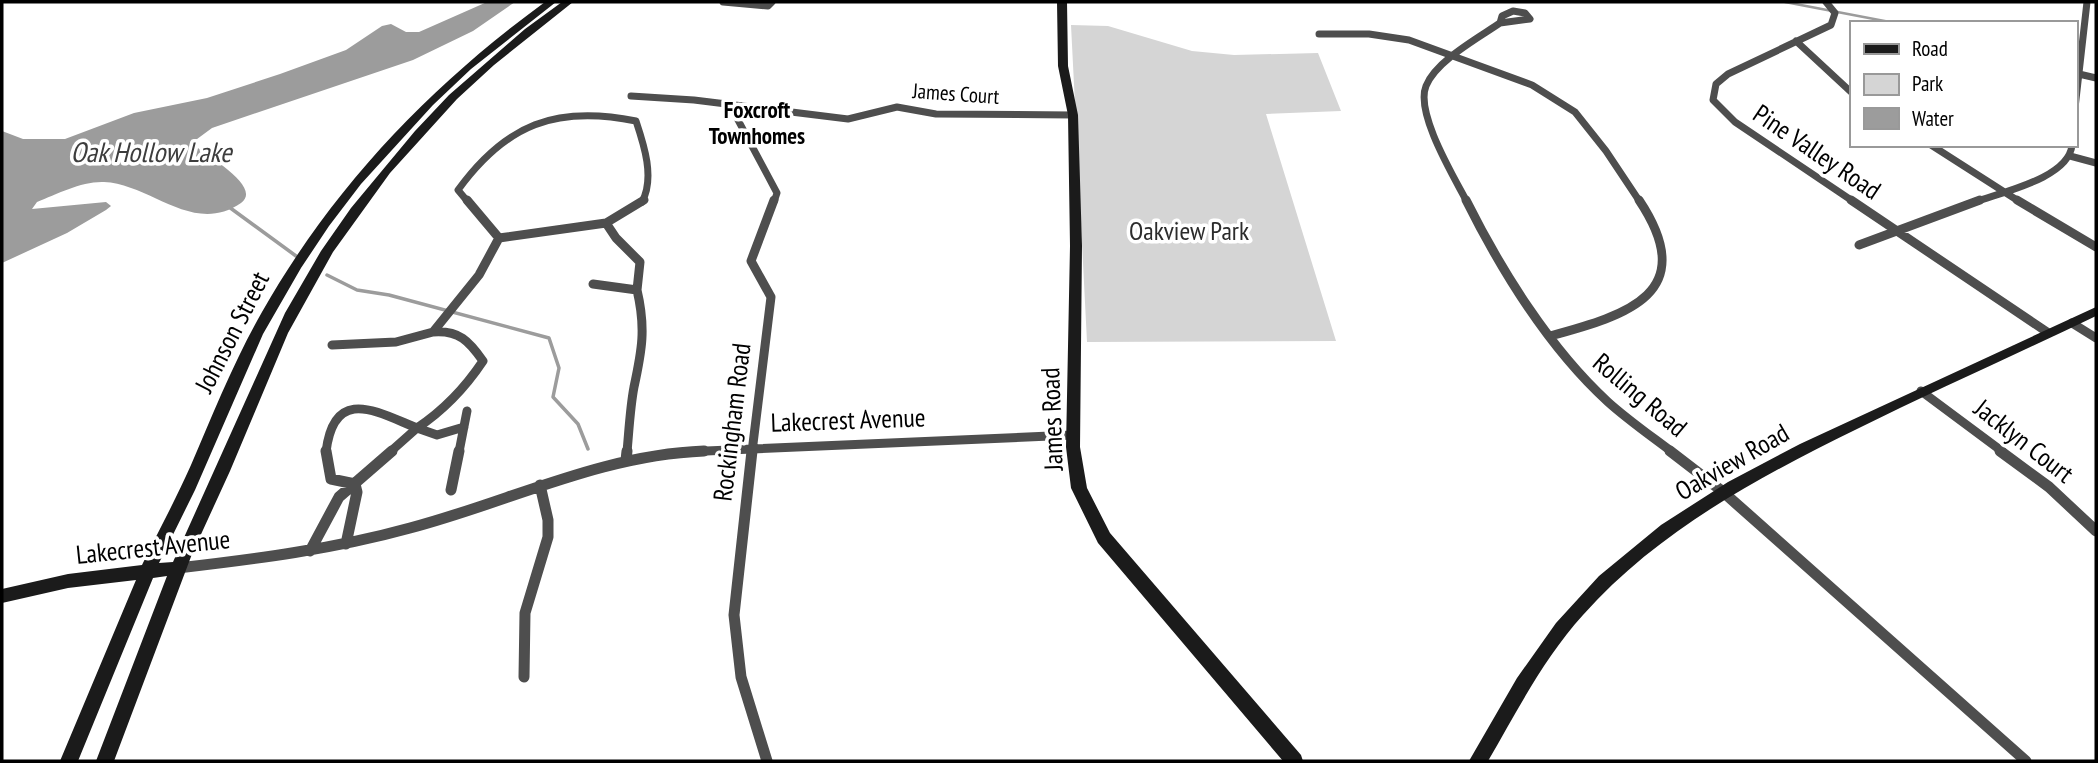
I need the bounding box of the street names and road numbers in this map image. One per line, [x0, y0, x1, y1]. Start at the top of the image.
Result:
street label: James Court [911, 77, 1000, 110]
street label: Pine Valley Road [1747, 97, 1887, 206]
street label: Johnson Street [187, 266, 276, 399]
street label: Rockingham Road [705, 341, 758, 503]
street label: Rolling Road [1586, 346, 1694, 444]
street label: James Road [1033, 367, 1070, 472]
street label: Jacklyn Court [1967, 391, 2081, 490]
street label: Lakecrest Avenue [770, 400, 926, 439]
street label: Oakview Road [1669, 416, 1794, 507]
street label: Lakecrest Avenue [74, 522, 232, 571]

